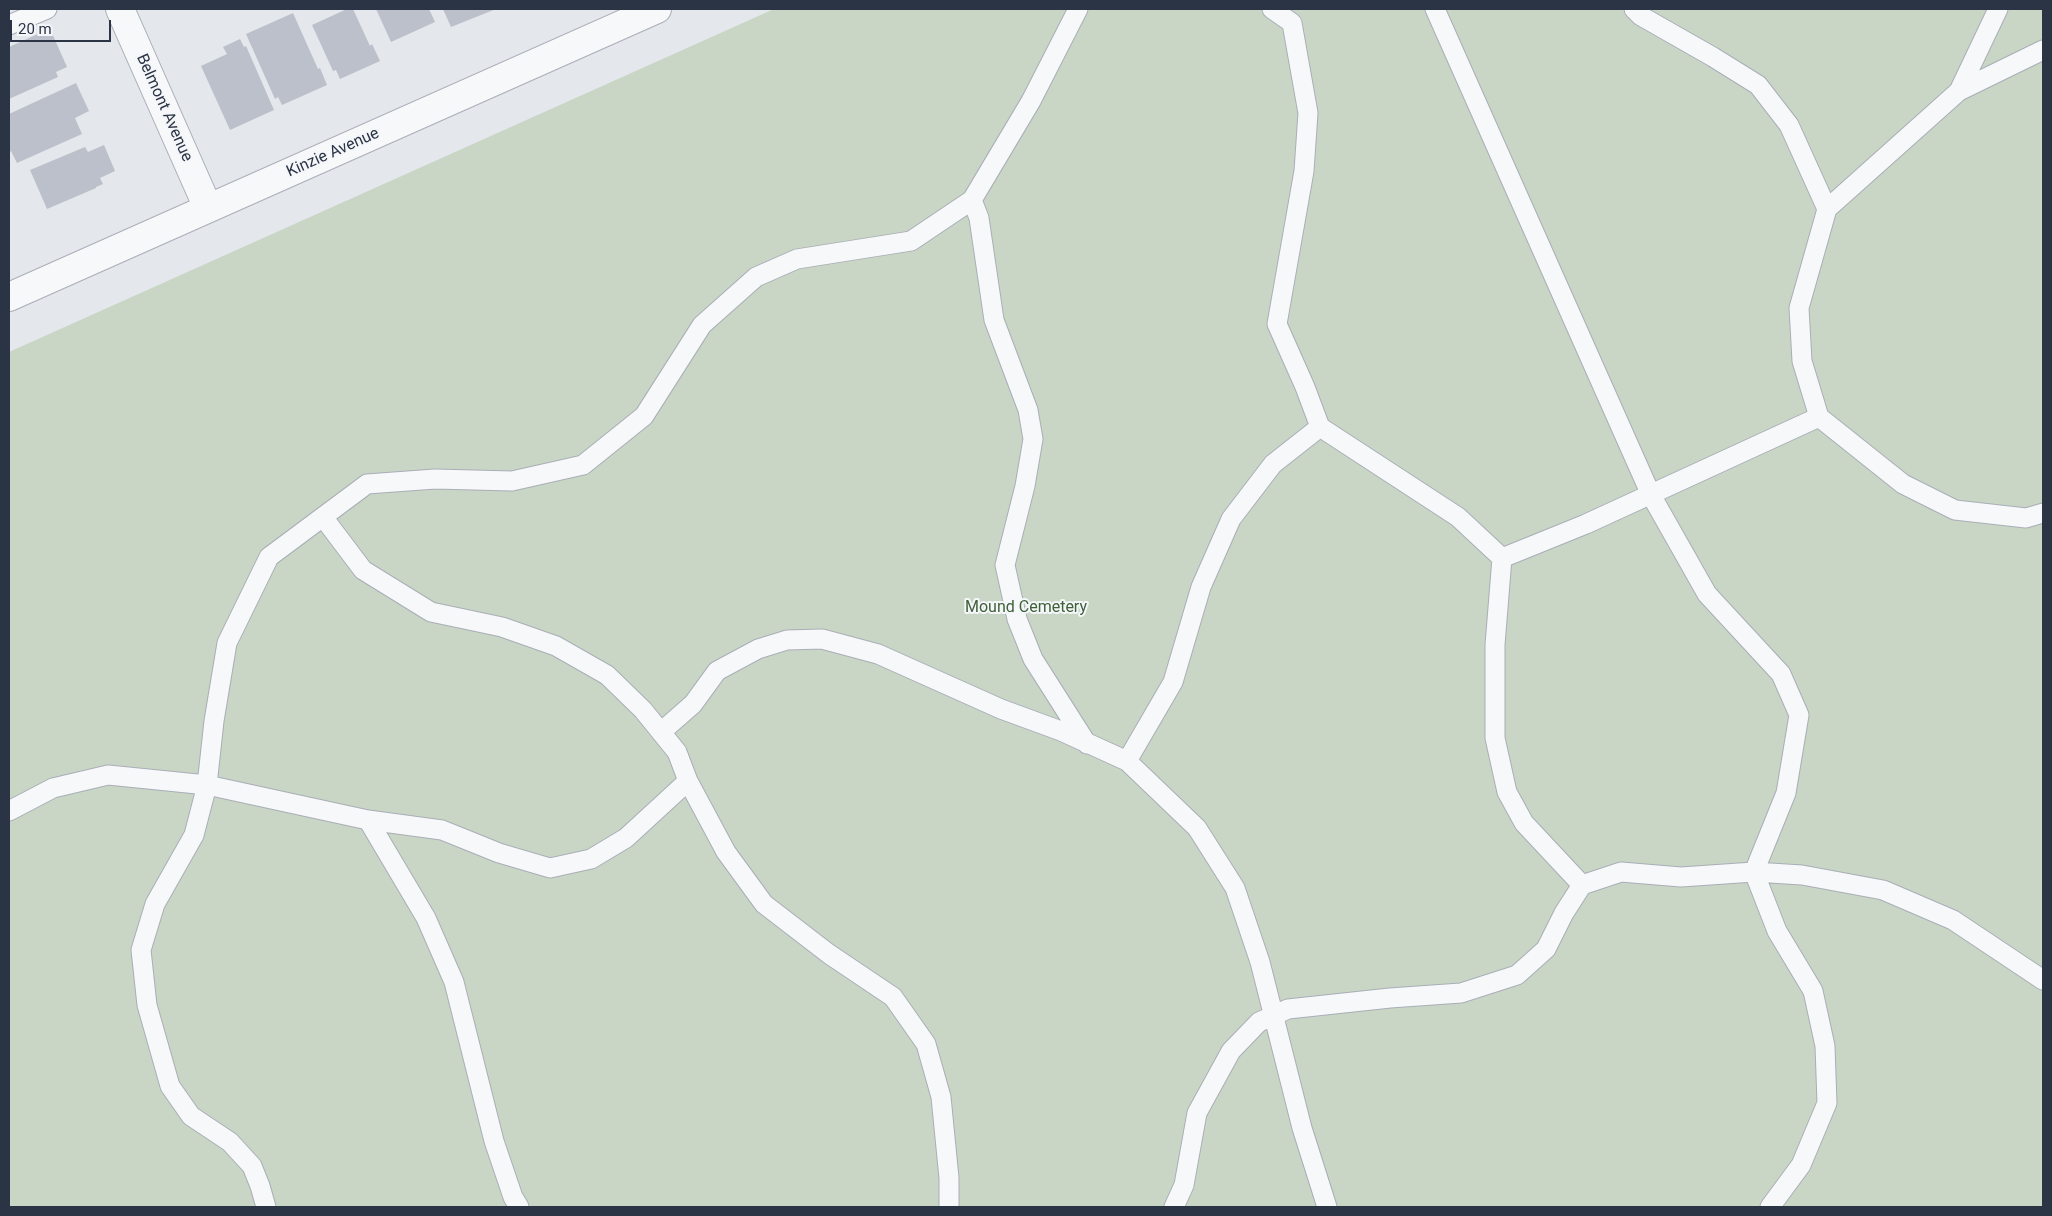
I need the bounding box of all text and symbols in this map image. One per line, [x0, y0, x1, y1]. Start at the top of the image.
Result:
scale bar [12, 10, 114, 42]
text: 20 m [18, 20, 52, 38]
street label: Belmont Avenue [132, 51, 196, 165]
street label: Kinzie Avenue [284, 124, 382, 182]
park label: Mound Cemetery [965, 598, 1087, 618]

